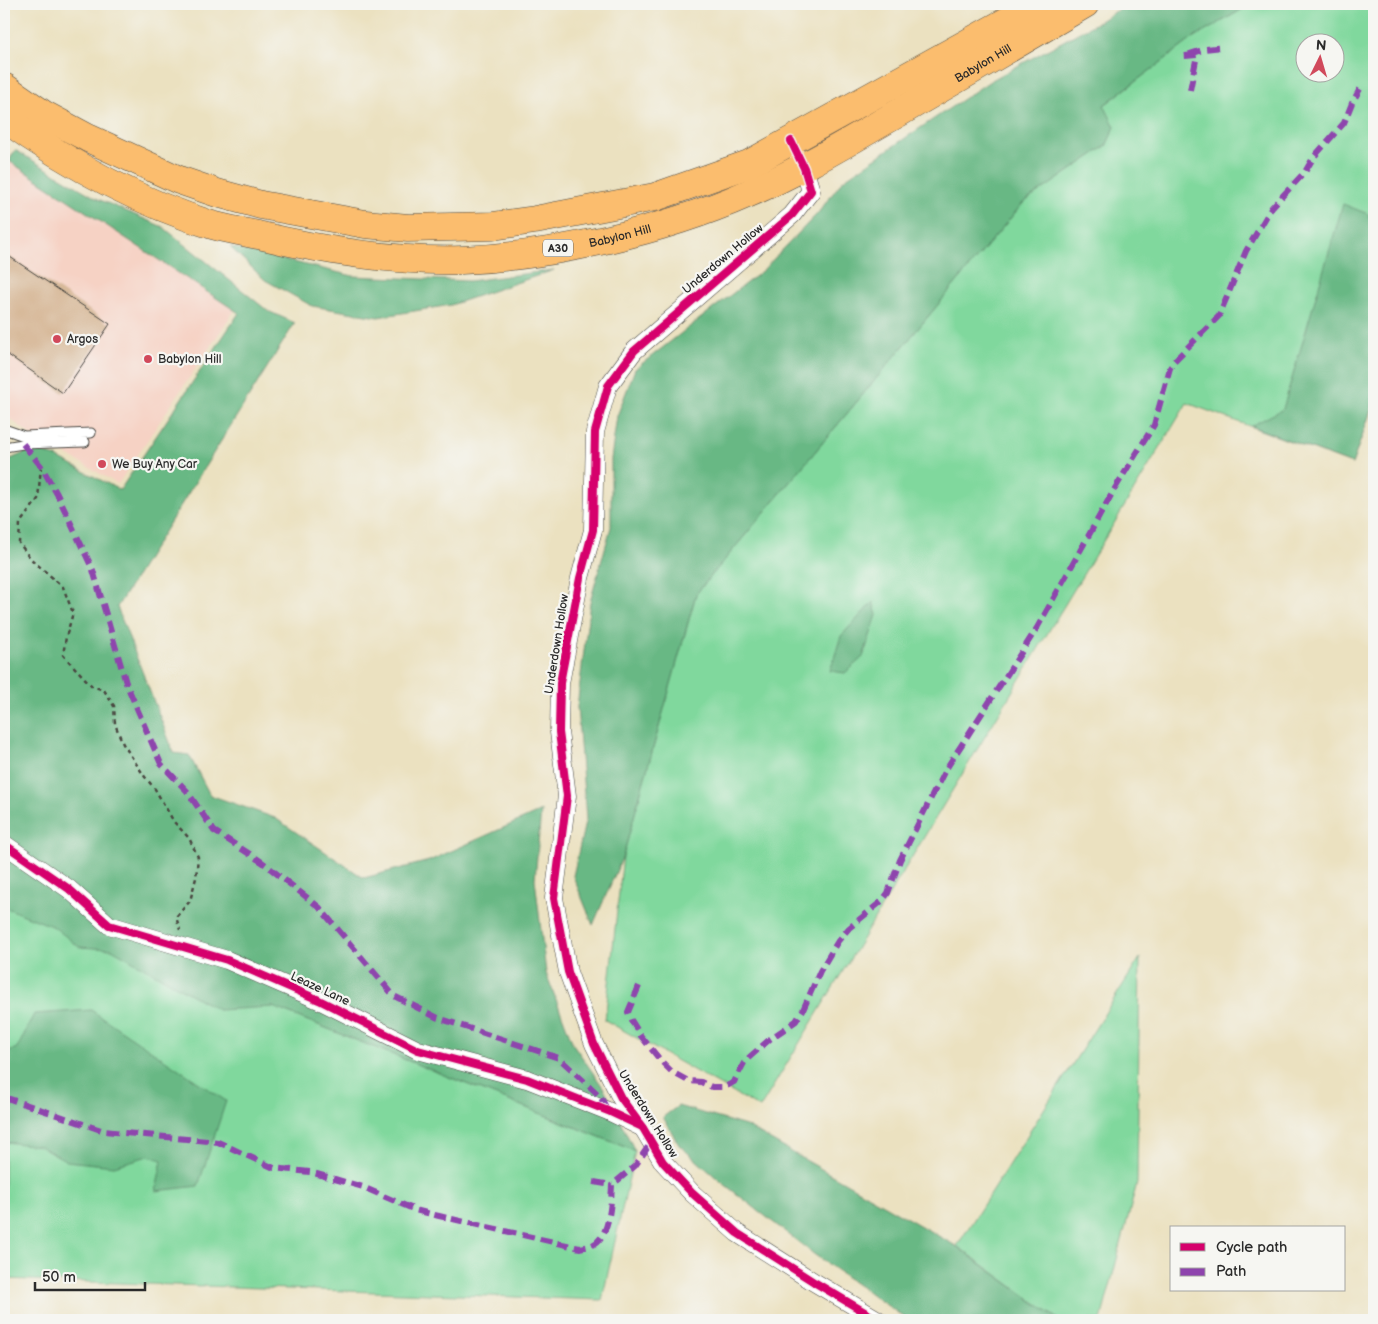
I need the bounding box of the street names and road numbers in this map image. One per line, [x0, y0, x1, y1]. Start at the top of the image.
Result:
street label: Babylon Hill [952, 41, 1014, 86]
street label: Babylon Hill [587, 221, 653, 251]
street label: Underdown Hollow [680, 221, 766, 297]
road number: A30 [543, 240, 573, 256]
street label: Underdown Hollow [542, 593, 572, 695]
street label: Leaze Lane [288, 969, 352, 1009]
street label: Underdown Hollow [615, 1067, 681, 1161]

